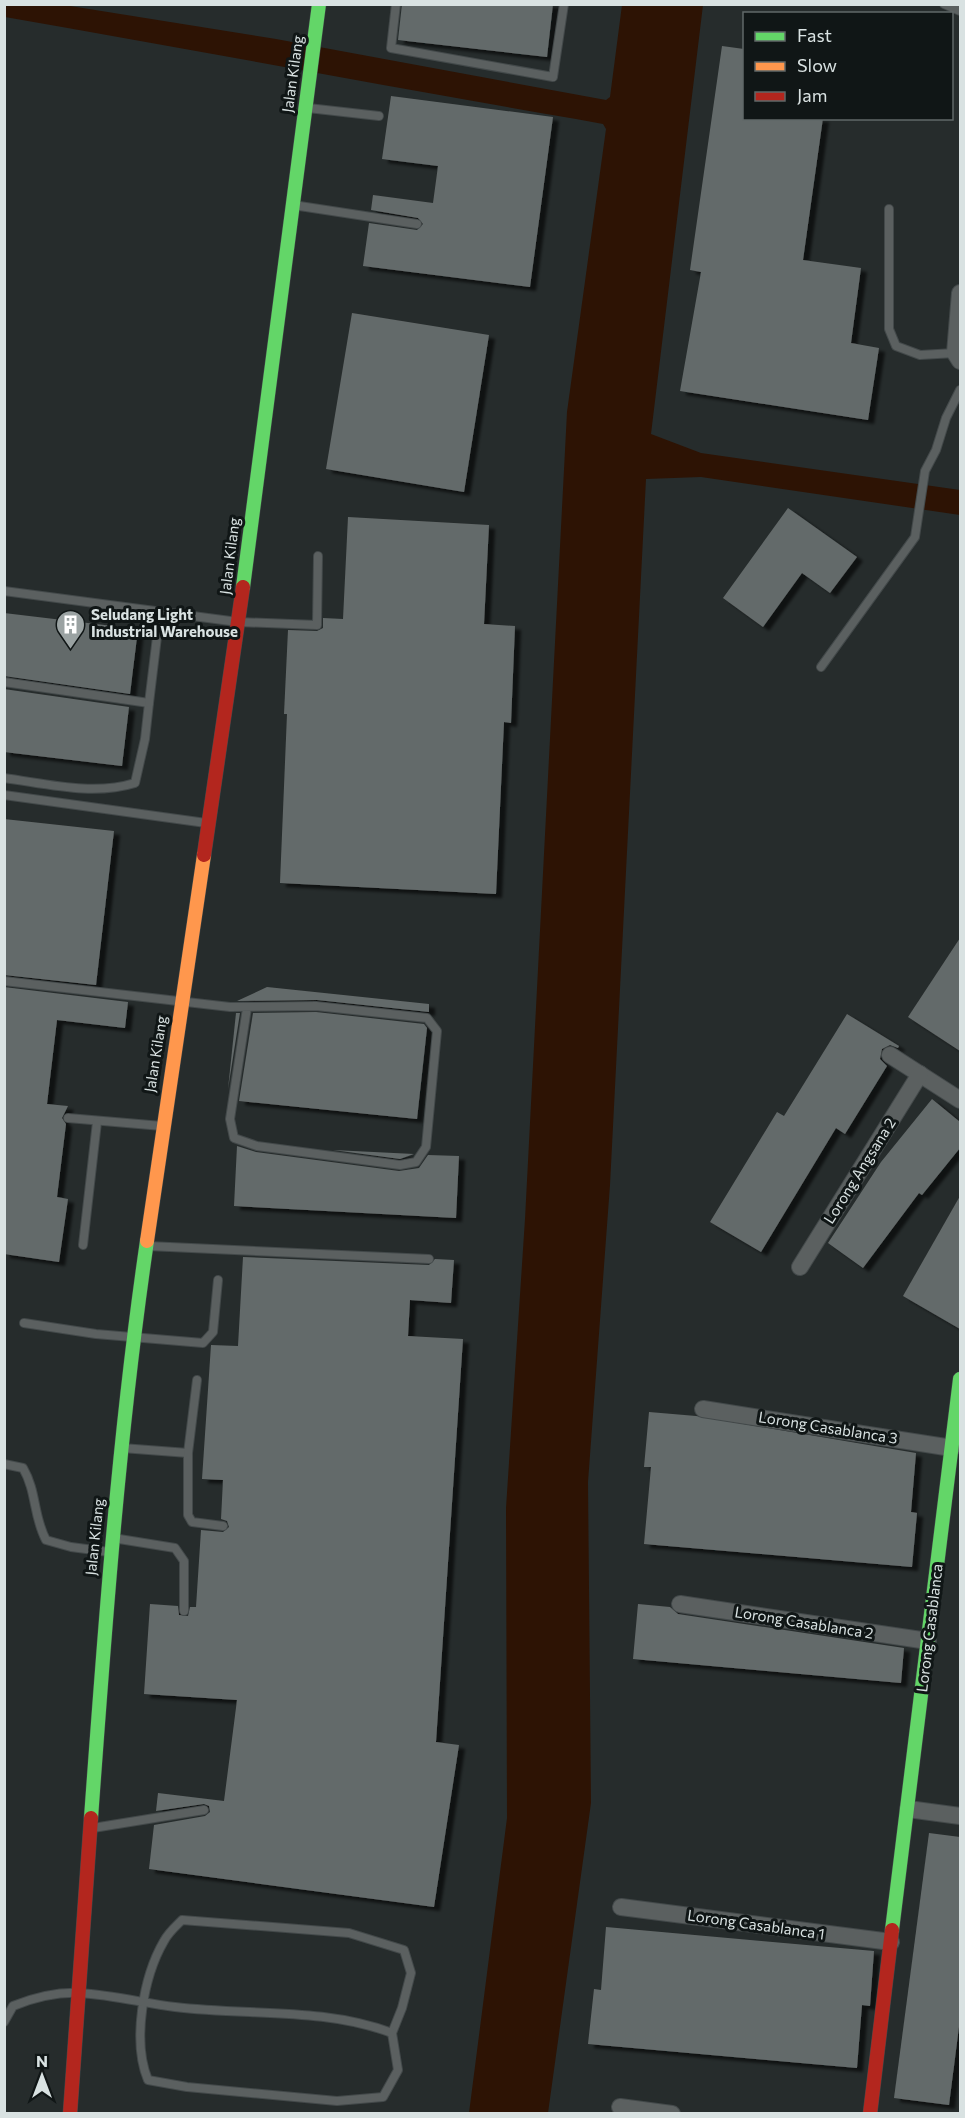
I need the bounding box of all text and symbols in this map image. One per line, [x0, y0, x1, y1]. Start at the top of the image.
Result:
legend [743, 12, 953, 120]
text: Fast [797, 24, 832, 46]
street label: Jalan Kilang [278, 34, 306, 114]
text: Slow [797, 54, 837, 76]
text: Jam [797, 84, 827, 106]
street label: Jalan Kilang [215, 516, 243, 596]
place label: Seludang Light Industrial Warehouse [91, 605, 238, 640]
building icon: Seludang Light Industrial Warehouse [54, 608, 86, 650]
street label: Jalan Kilang [140, 1014, 170, 1094]
street label: Lorong Angsana 2 [819, 1114, 899, 1227]
street label: Lorong Casablanca 3 [757, 1407, 899, 1447]
street label: Jalan Kilang [81, 1497, 107, 1576]
street label: Lorong Casablanca [912, 1563, 946, 1693]
street label: Lorong Casablanca 2 [734, 1602, 875, 1642]
street label: Lorong Casablanca 1 [686, 1905, 826, 1943]
north arrow [12, 2046, 72, 2106]
text: N [36, 2051, 48, 2070]

